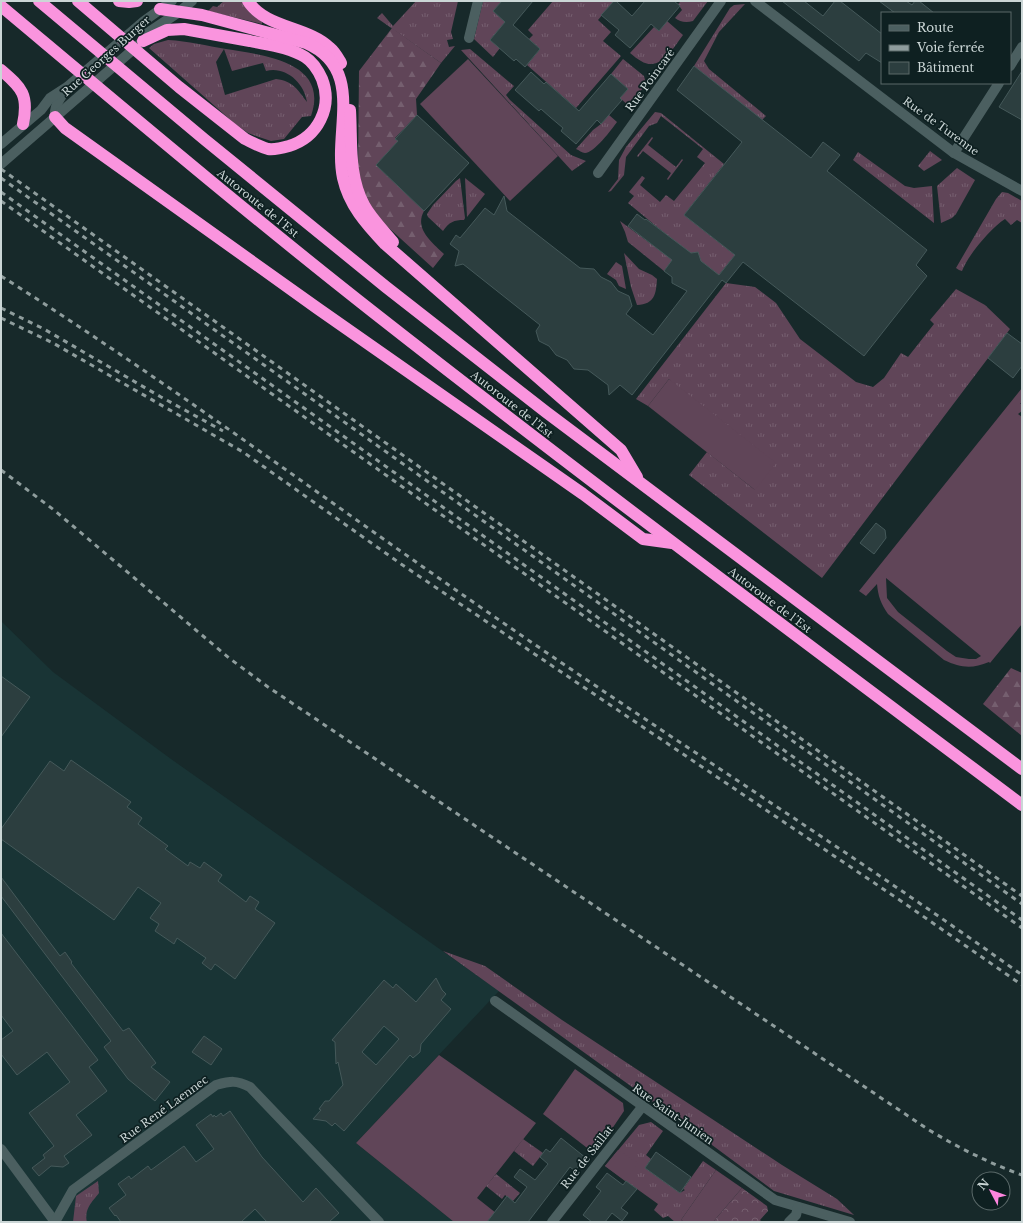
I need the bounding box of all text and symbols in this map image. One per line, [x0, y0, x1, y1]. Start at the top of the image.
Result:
street label: Rue Georges Burger [59, 12, 154, 99]
legend [881, 12, 1011, 84]
text: Route [917, 20, 954, 35]
text: Voie ferrée [916, 40, 985, 55]
street label: Rue Poincaré [622, 46, 678, 114]
text: Bâtiment [917, 60, 975, 75]
street label: Rue de Turenne [900, 94, 982, 158]
street label: Autoroute de l’Est [214, 165, 302, 241]
street label: Autoroute de l’Est [467, 367, 557, 441]
street label: Autoroute de l’Est [725, 563, 815, 636]
street label: Rue René Laennec [117, 1072, 211, 1146]
street label: Rue Saint-Junien [630, 1081, 717, 1147]
street label: Rue de Saillat [558, 1122, 617, 1192]
north arrow [971, 1171, 1011, 1211]
text: N [975, 1175, 993, 1193]

